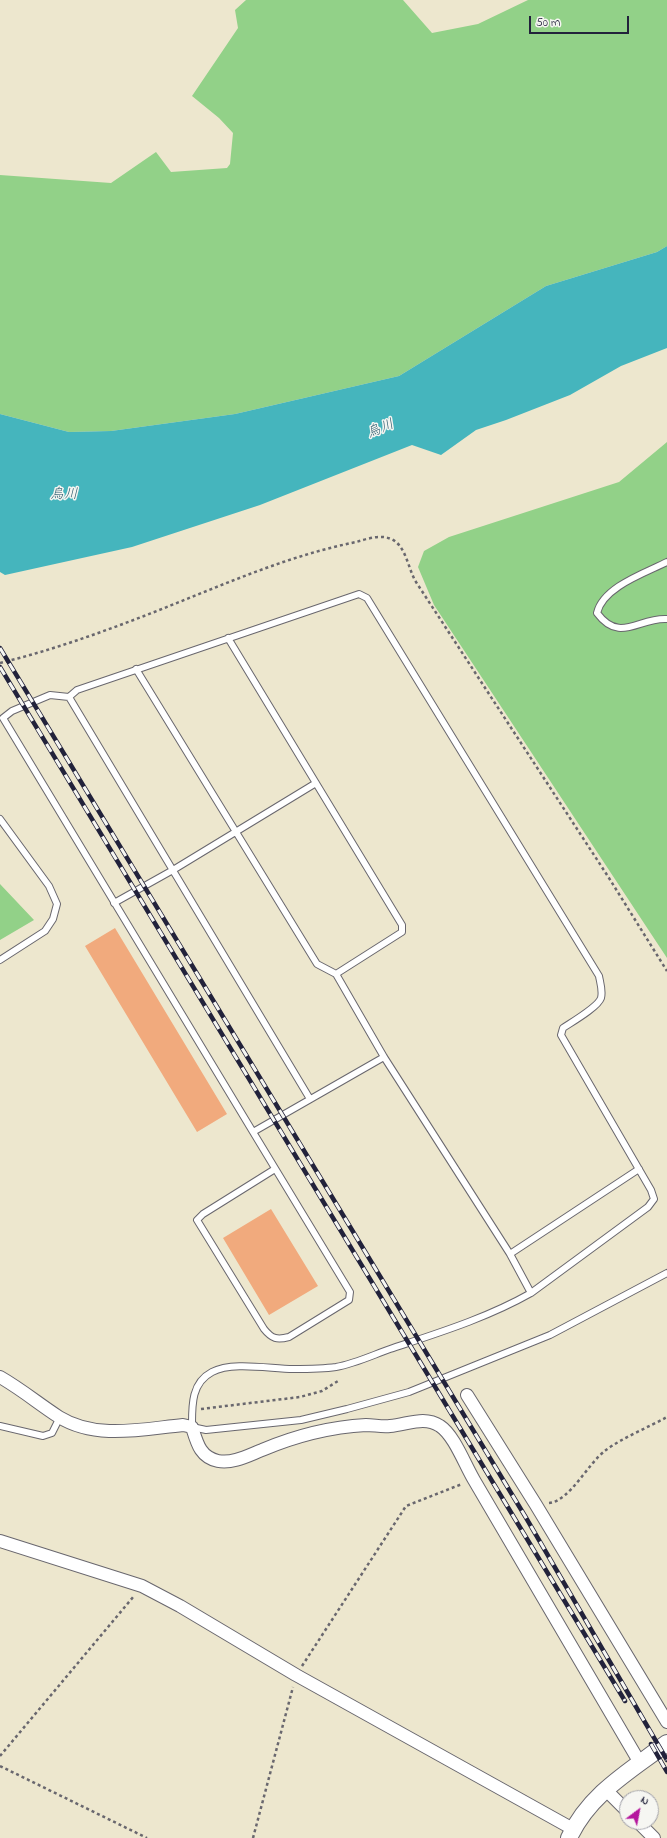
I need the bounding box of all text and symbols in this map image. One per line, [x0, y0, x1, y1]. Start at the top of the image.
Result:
scale bar [531, 8, 631, 34]
text: 50 m [536, 14, 560, 32]
water label: 烏川 [365, 417, 397, 443]
water label: 烏川 [50, 488, 78, 504]
north arrow [619, 1790, 659, 1830]
text: N [637, 1792, 652, 1809]

